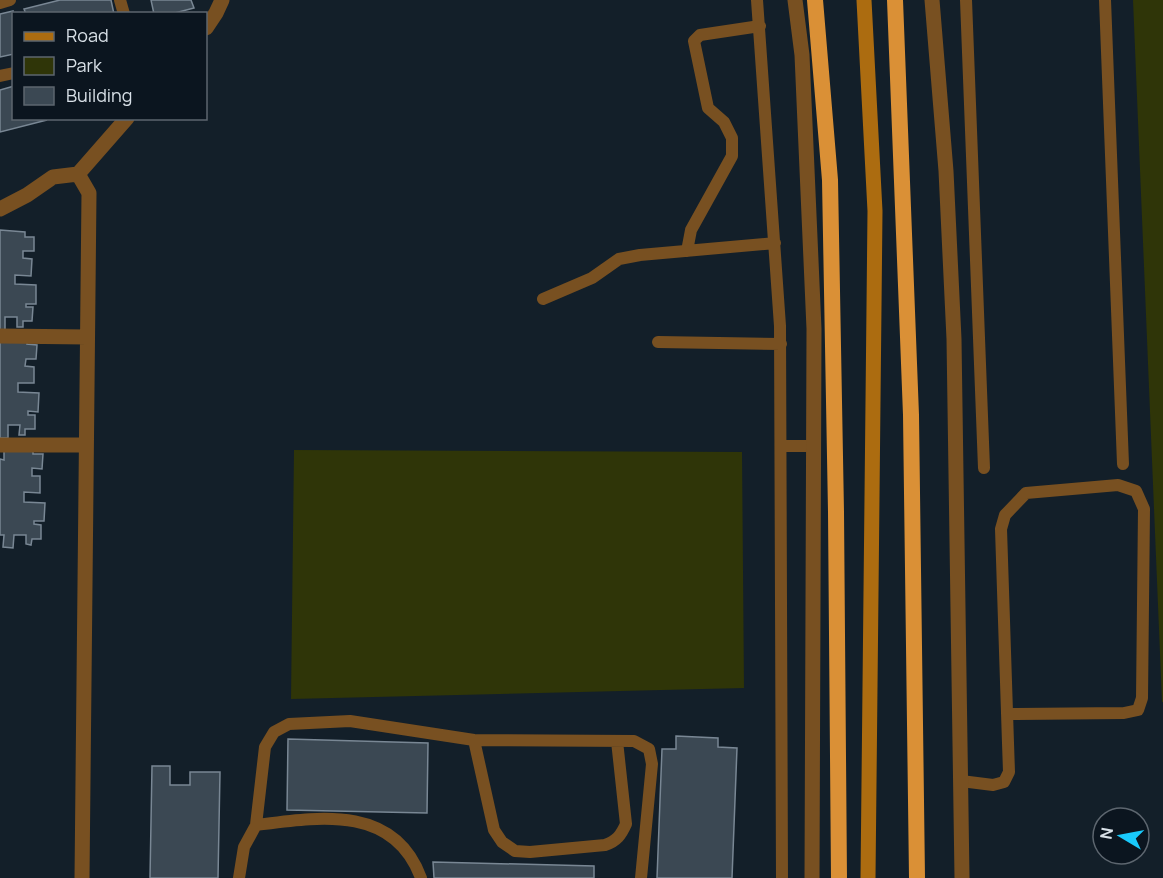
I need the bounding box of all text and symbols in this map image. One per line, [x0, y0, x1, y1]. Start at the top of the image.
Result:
legend [12, 12, 207, 120]
text: Road [66, 23, 109, 47]
text: Park [66, 53, 103, 77]
text: Building [66, 83, 132, 107]
north arrow [1091, 806, 1151, 866]
text: N [1094, 826, 1118, 841]

